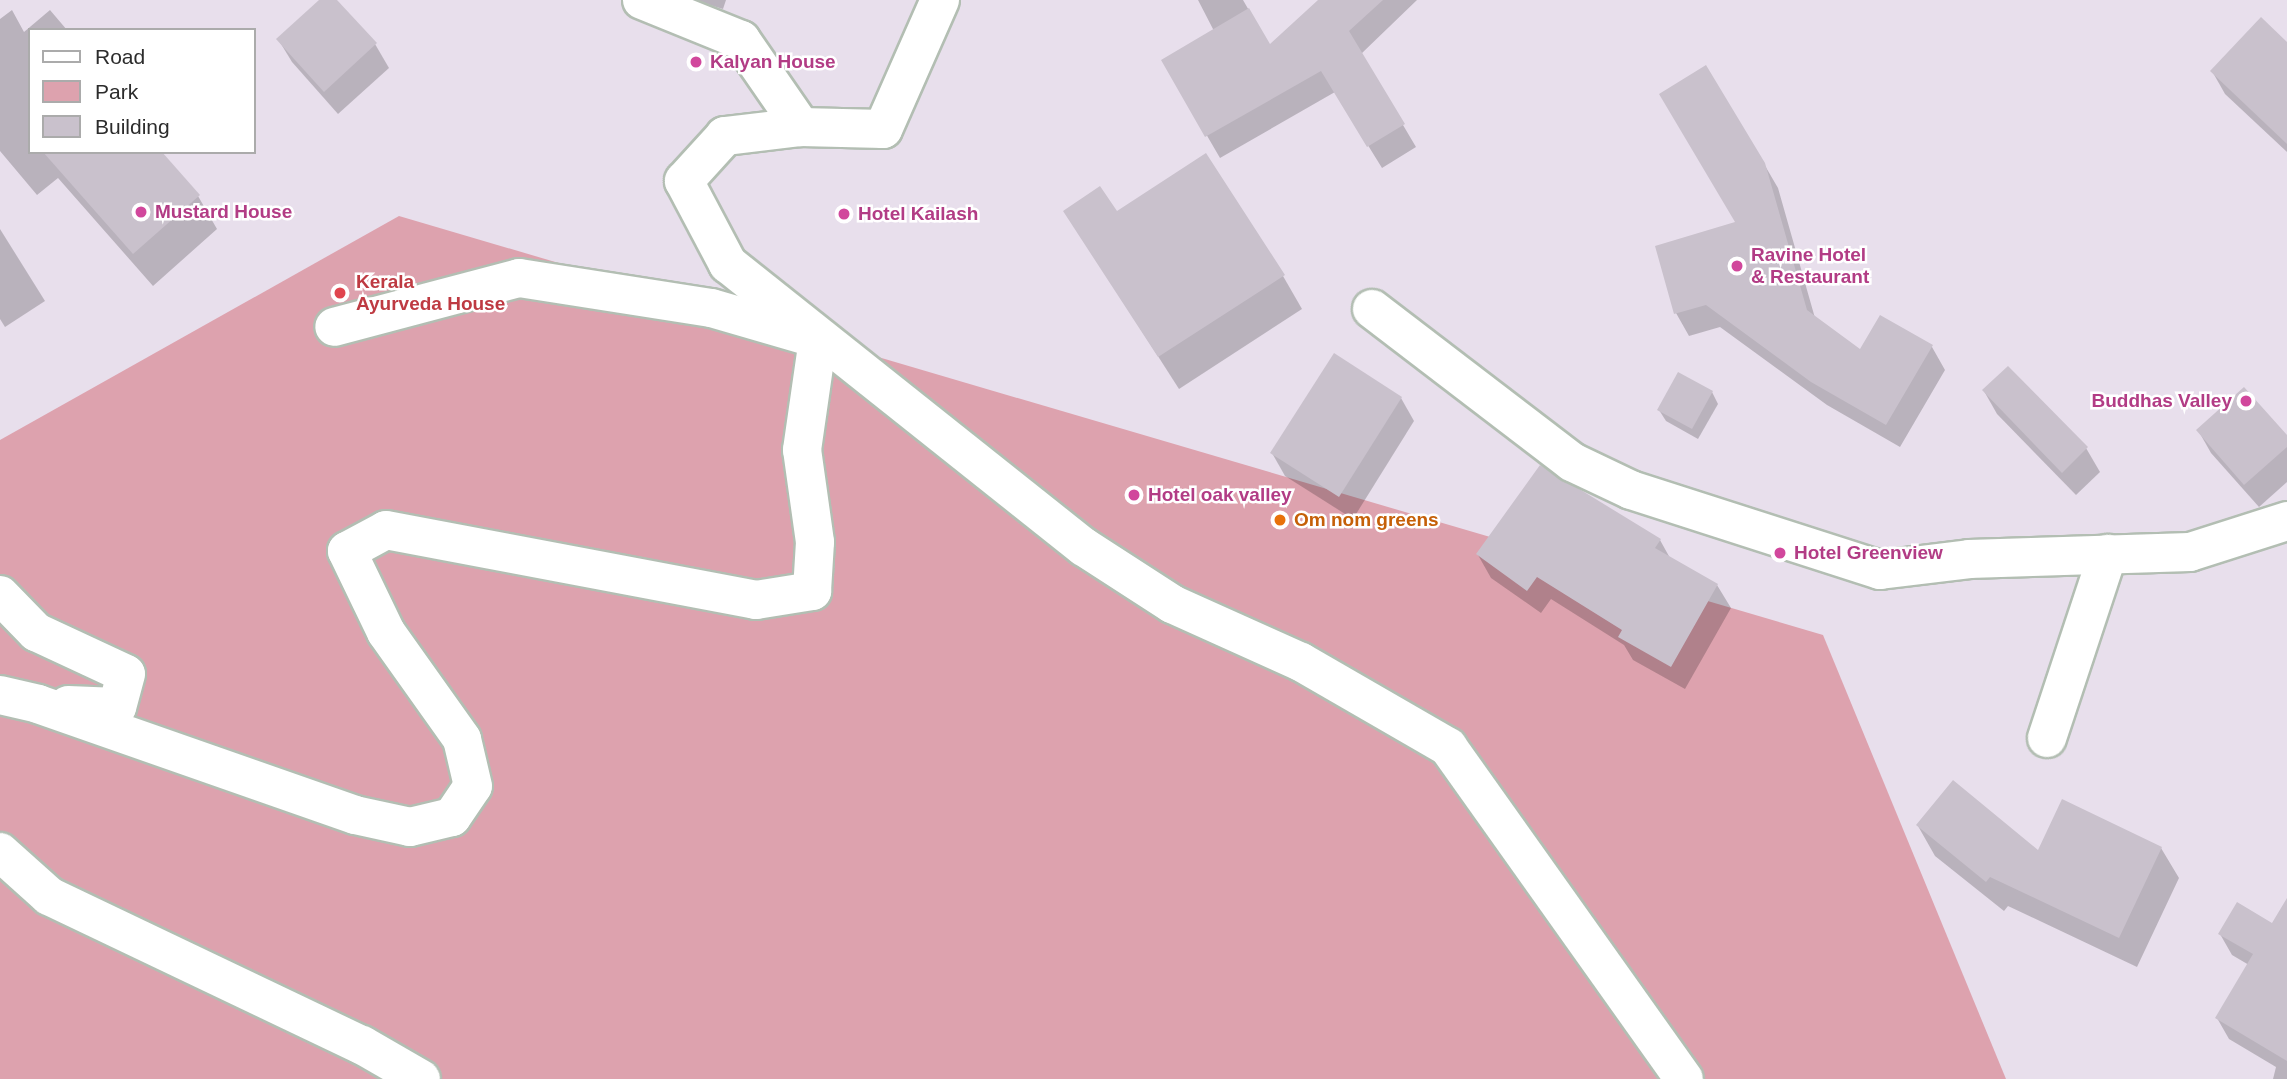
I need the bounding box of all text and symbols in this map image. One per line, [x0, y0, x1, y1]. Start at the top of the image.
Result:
legend [28, 28, 256, 154]
text: Road [95, 45, 145, 68]
place label: Kalyan House [710, 51, 836, 73]
marker: Kalyan House [688, 54, 704, 70]
text: Park [95, 80, 138, 103]
text: Building [95, 115, 170, 138]
place label: Mustard House [155, 201, 292, 223]
place label: Hotel Kailash [858, 203, 978, 225]
marker: Mustard House [133, 204, 149, 220]
marker: Hotel Kailash [836, 206, 852, 222]
place label: Ravine Hotel & Restaurant [1751, 244, 1869, 288]
marker: Ravine Hotel & Restaurant [1729, 258, 1745, 274]
place label: Kerala Ayurveda House [356, 271, 505, 315]
marker: Kerala Ayurveda House [330, 283, 350, 303]
place label: Buddhas Valley [2092, 390, 2232, 412]
marker: Buddhas Valley [2238, 393, 2254, 409]
place label: Hotel oak valley [1148, 484, 1292, 506]
marker: Hotel oak valley [1126, 487, 1142, 503]
place label: Om nom greens [1294, 509, 1439, 531]
marker: Om nom greens [1272, 512, 1288, 528]
place label: Hotel Greenview [1794, 542, 1943, 564]
marker: Hotel Greenview [1772, 545, 1788, 561]

